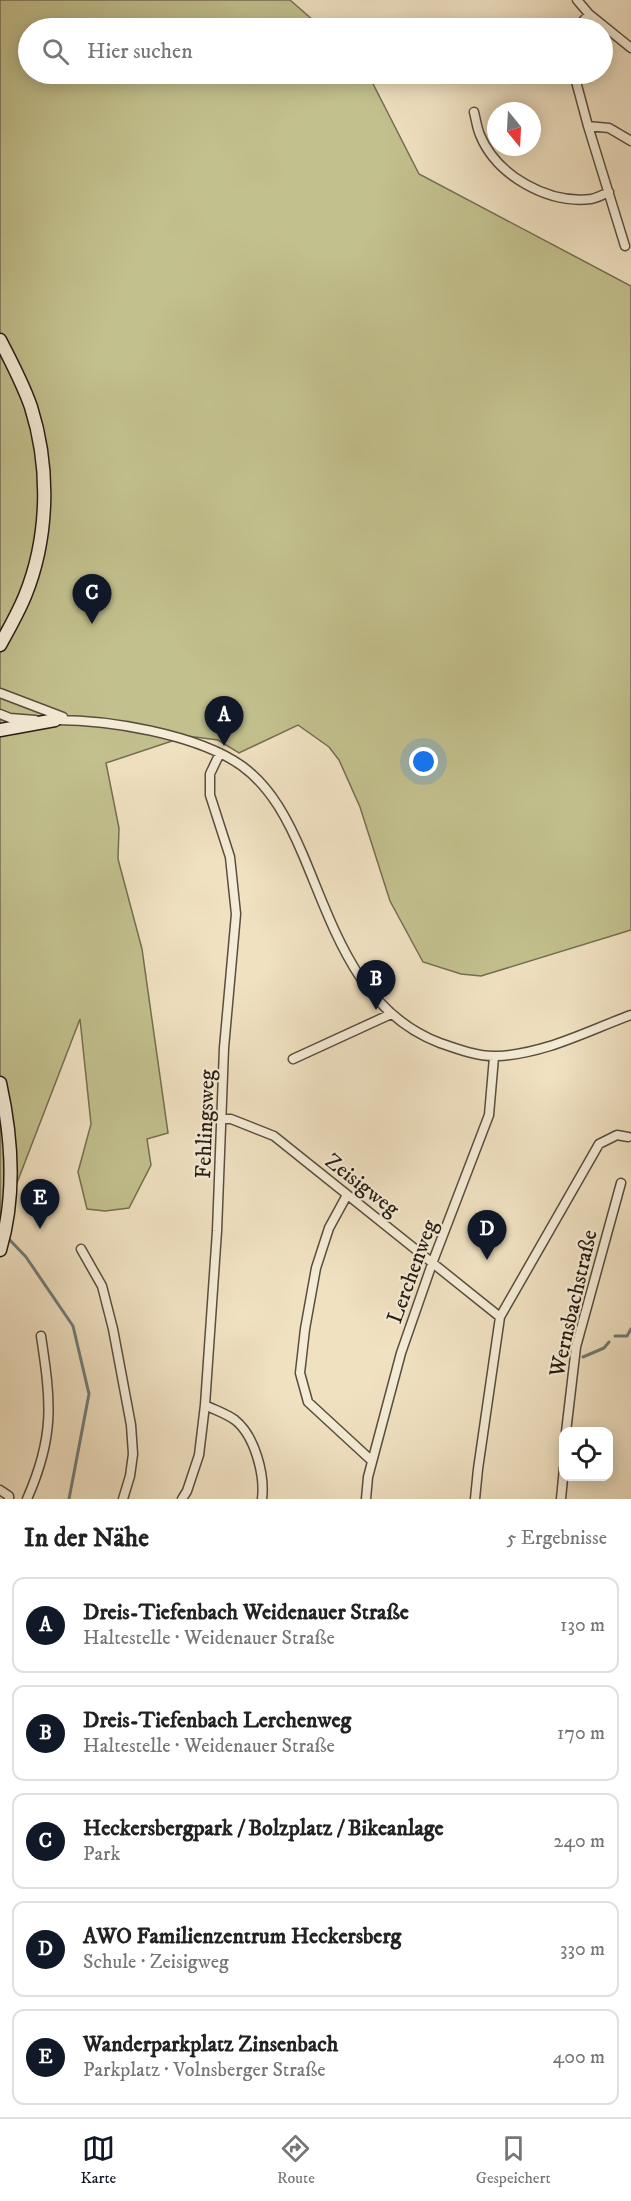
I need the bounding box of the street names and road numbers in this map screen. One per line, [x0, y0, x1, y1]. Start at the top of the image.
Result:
street label: Fehlingsweg [190, 1069, 221, 1179]
street label: Zeisigweg [319, 1148, 405, 1223]
street label: Lerchenweg [381, 1216, 444, 1327]
street label: Wernsbachstraße [543, 1227, 604, 1381]

